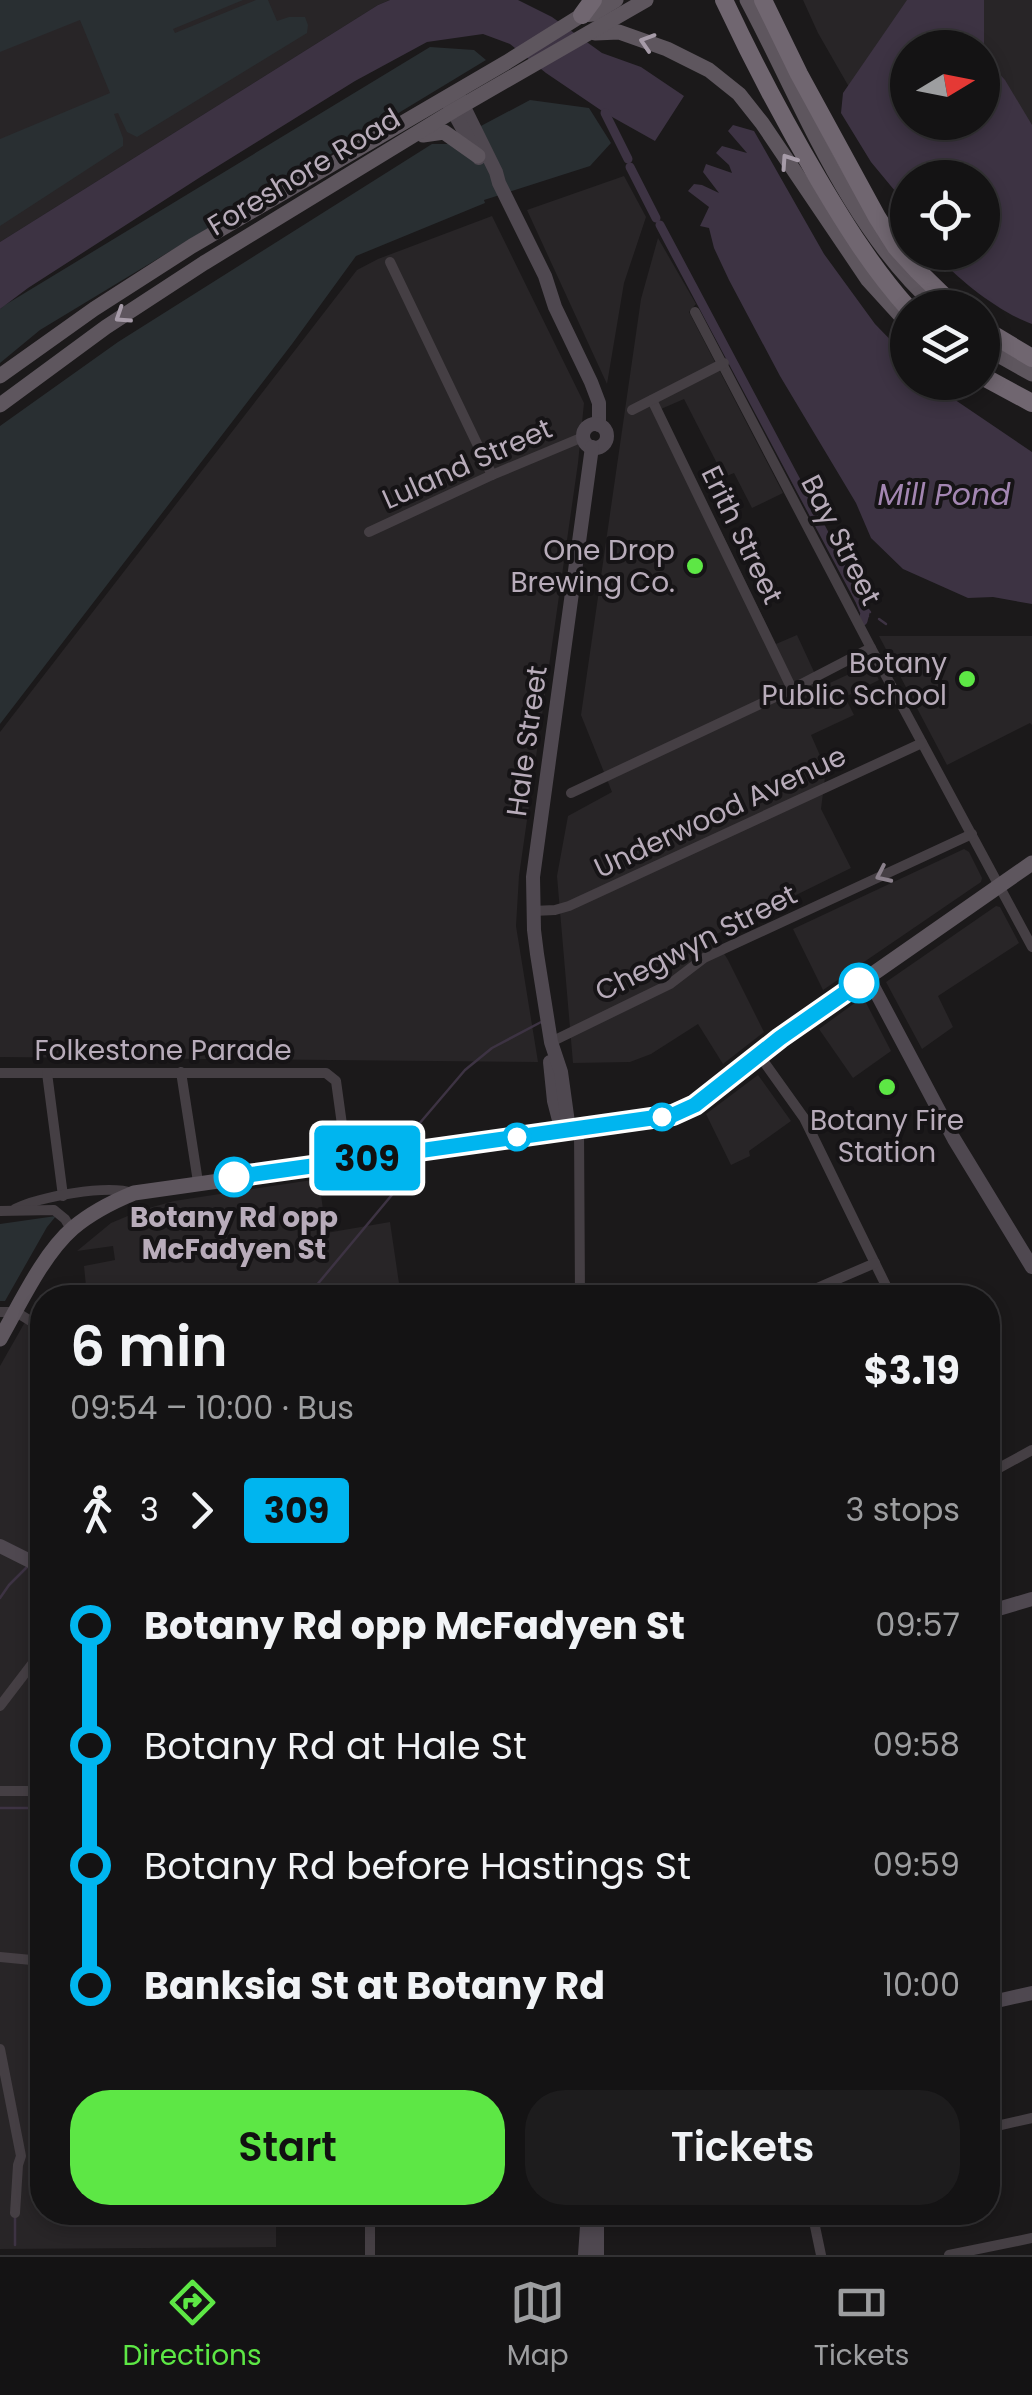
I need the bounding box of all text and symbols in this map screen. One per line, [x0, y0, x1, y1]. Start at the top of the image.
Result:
north arrow [890, 30, 1000, 140]
map controls [890, 30, 1000, 400]
one-way arrow [640, 34, 657, 54]
street label: Foreshore Road [200, 99, 408, 245]
one-way arrow [782, 154, 800, 173]
button: locate [890, 160, 1000, 270]
button: layers [890, 290, 1000, 400]
one-way arrow [115, 304, 133, 323]
street label: Luland Street [376, 409, 558, 519]
street label: Erith Street [692, 459, 792, 611]
street label: Bay Street [792, 468, 890, 612]
water label: Mill Pond [878, 473, 1011, 516]
place label: One Drop Brewing Co. [510, 531, 675, 602]
marker: One Drop Brewing Co. [684, 555, 706, 577]
place label: Botany Public School [762, 644, 947, 715]
street label: Hale Street [497, 663, 557, 819]
marker: Botany Public School [956, 668, 978, 690]
street label: Underwood Avenue [588, 736, 852, 888]
one-way arrow [876, 862, 894, 882]
street label: Chegwyn Street [588, 875, 804, 1011]
unlabelled marker [840, 964, 878, 1002]
street label: Folkestone Parade [35, 1031, 292, 1070]
marker: Botany Fire Station [876, 1076, 898, 1098]
place label: Botany Fire Station [810, 1101, 964, 1172]
unlabelled marker [649, 1104, 675, 1130]
unlabelled marker [504, 1124, 530, 1150]
line badge: 309 [310, 1126, 424, 1190]
text: 309 [334, 1134, 400, 1183]
marker: Botany Rd opp McFadyen St [215, 1158, 253, 1196]
place label: Botany Rd opp McFadyen St [130, 1198, 338, 1269]
text: 6 min [70, 1308, 228, 1385]
text: $3.19 [864, 1344, 960, 1397]
text: 09:54 – 10:00 · Bus [70, 1385, 354, 1430]
icon: walk [70, 1483, 125, 1538]
icon: forward [174, 1483, 229, 1538]
text: 309 [264, 1486, 329, 1535]
text: 3 [140, 1487, 159, 1532]
text: 3 stops [845, 1487, 960, 1532]
text: Botany Rd opp McFadyen St [144, 1599, 685, 1652]
text: 09:57 [875, 1602, 960, 1647]
text: Botany Rd at Hale St [144, 1719, 527, 1772]
text: 09:58 [873, 1722, 960, 1767]
text: Botany Rd before Hastings St [144, 1839, 691, 1892]
text: 09:59 [873, 1842, 960, 1887]
text: Banksia St at Botany Rd [144, 1959, 605, 2012]
text: 10:00 [883, 1962, 960, 2007]
button: Start [70, 2090, 505, 2205]
button: Tickets [525, 2090, 960, 2205]
tab: Directions [123, 2275, 262, 2377]
tab: Map [507, 2275, 569, 2377]
tab: Tickets [814, 2275, 909, 2377]

